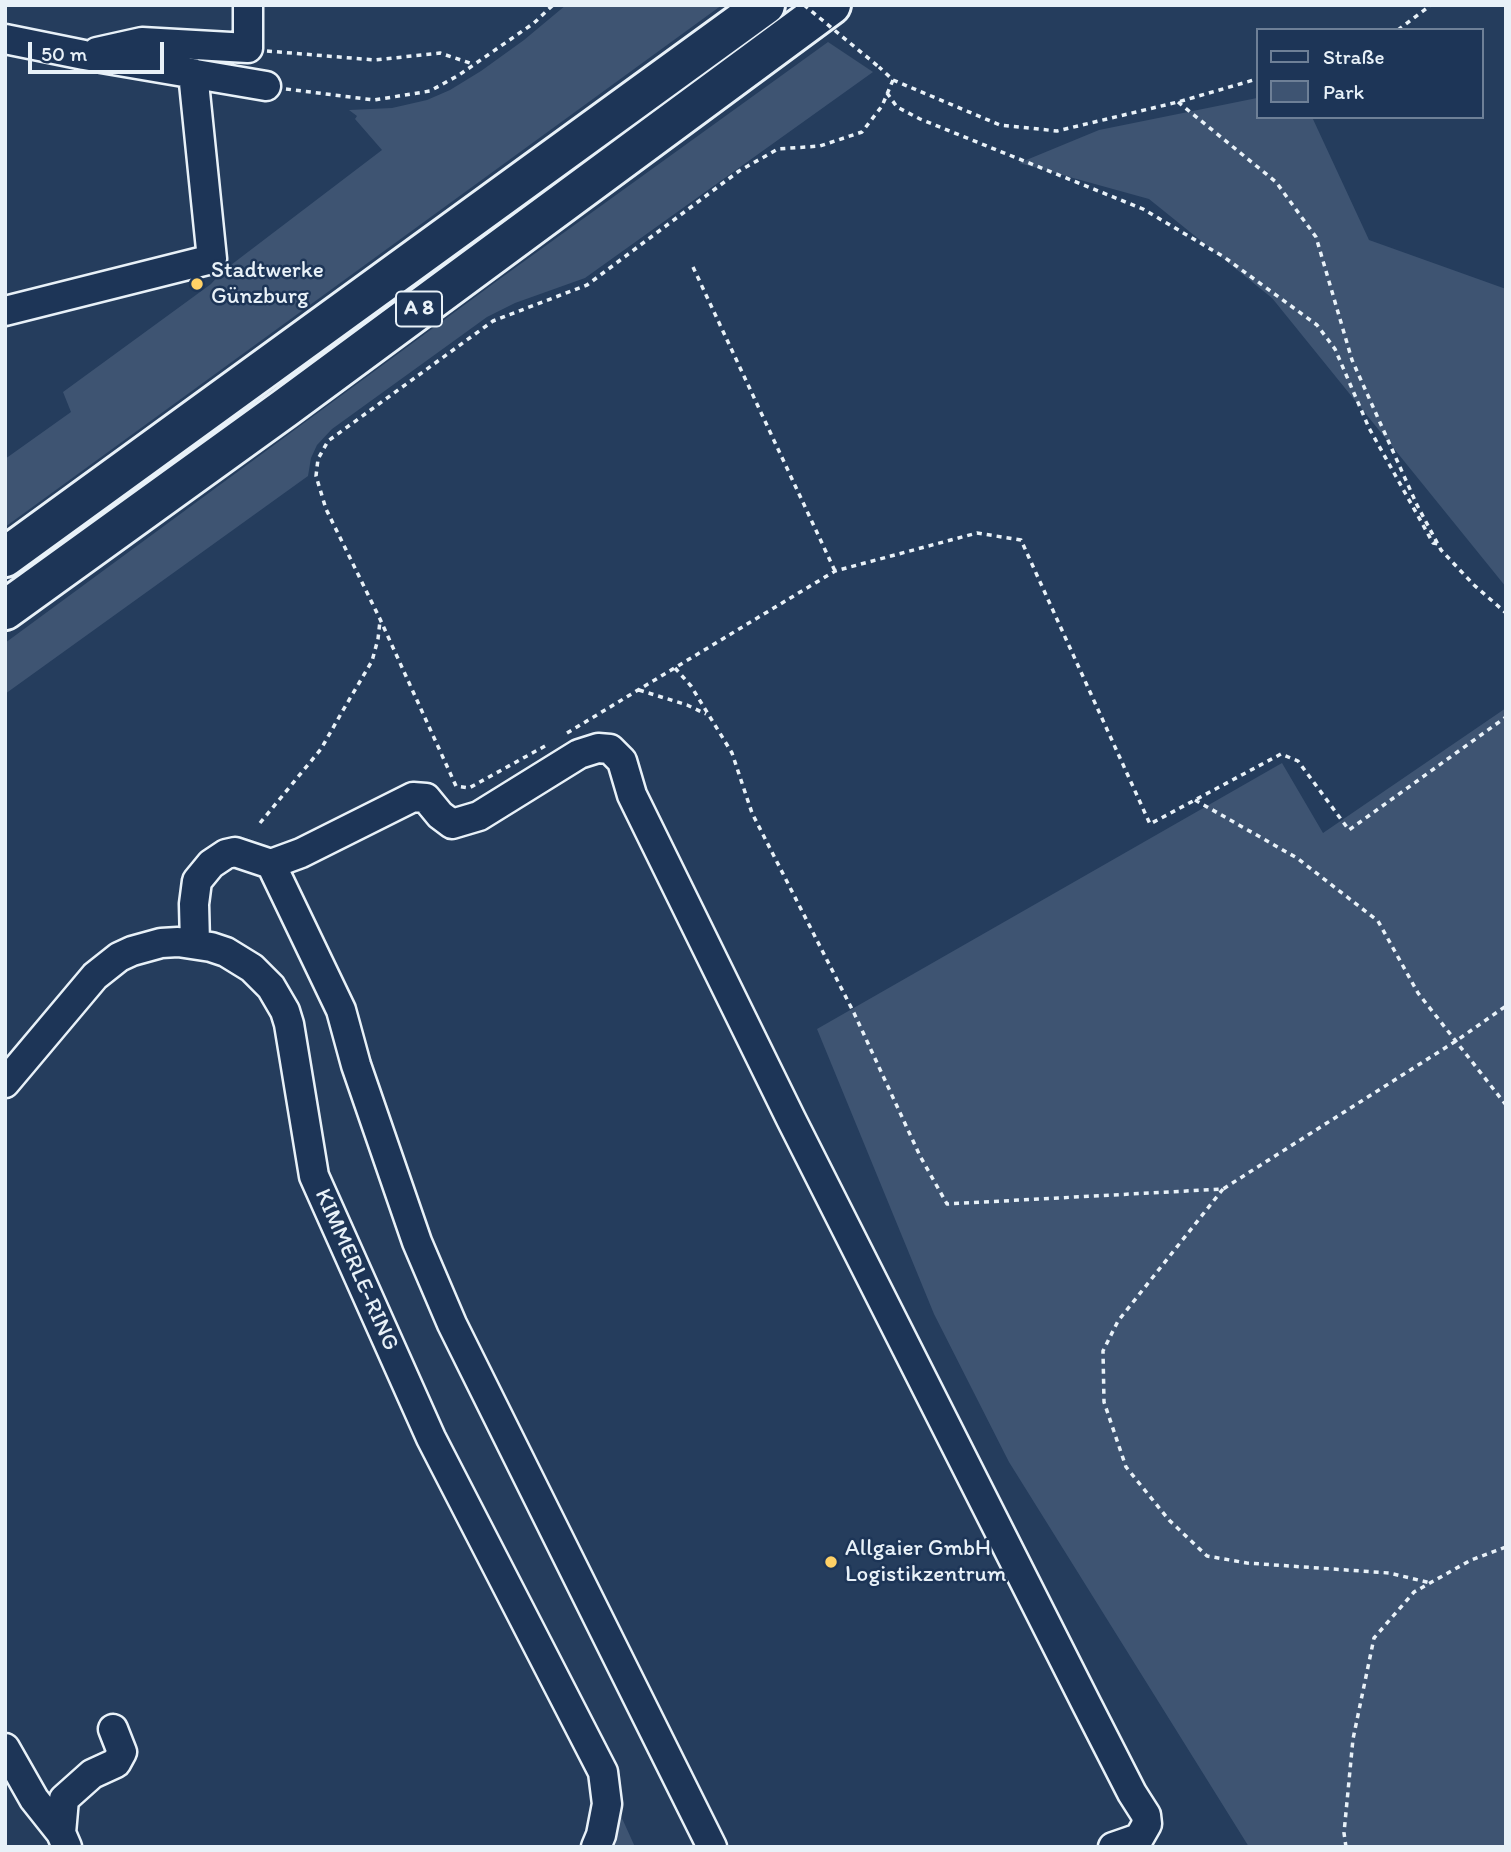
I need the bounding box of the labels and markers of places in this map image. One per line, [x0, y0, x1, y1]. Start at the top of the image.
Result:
place label: Stadtwerke Günzburg [211, 257, 324, 311]
marker: Stadtwerke Günzburg [189, 276, 205, 292]
place label: Allgaier GmbH Logistikzentrum [845, 1535, 1006, 1589]
marker: Allgaier GmbH Logistikzentrum [823, 1554, 839, 1570]

